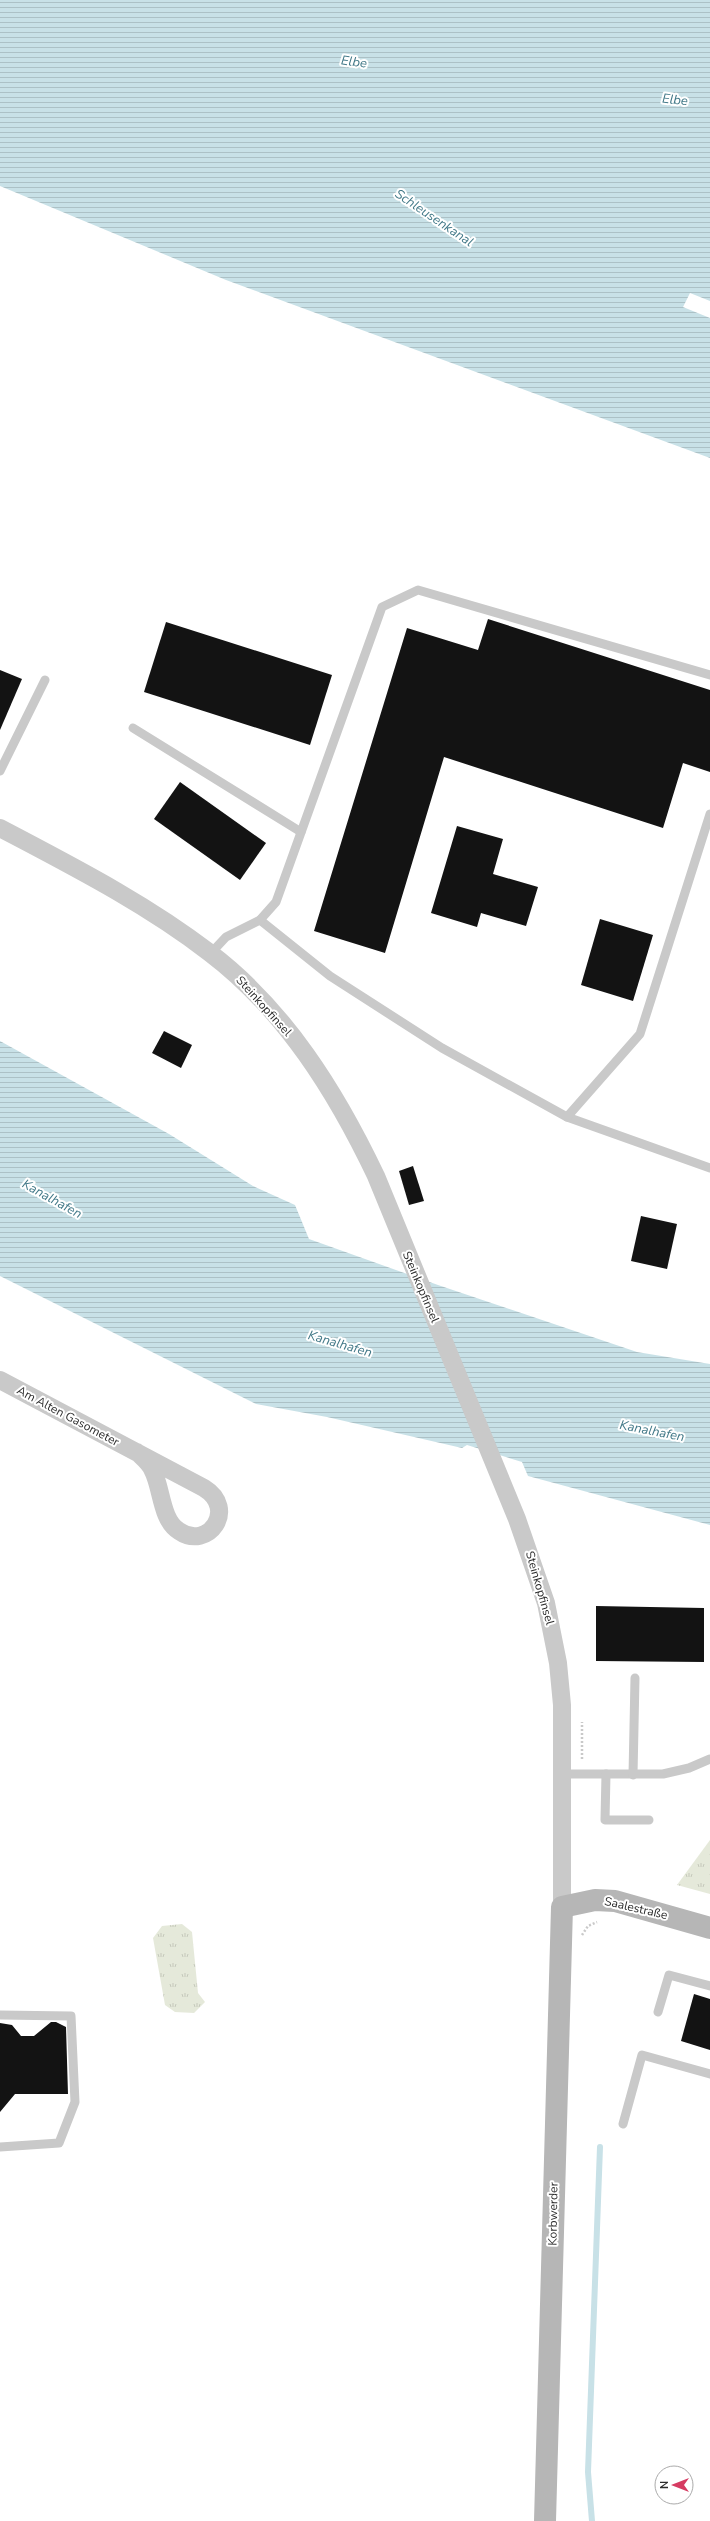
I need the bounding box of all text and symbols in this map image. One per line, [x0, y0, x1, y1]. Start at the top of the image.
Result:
water label: Elbe [340, 51, 368, 73]
water label: Elbe [661, 90, 689, 110]
water label: Schleusenkanal [391, 185, 477, 251]
street label: Steinkopfinsel [233, 972, 296, 1040]
water label: Kanalhafen [19, 1175, 85, 1223]
street label: Steinkopfinsel [399, 1249, 443, 1326]
water label: Kanalhafen [306, 1326, 374, 1362]
street label: Am Alten Gasometer [14, 1382, 123, 1450]
water label: Kanalhafen [618, 1416, 686, 1446]
street label: Steinkopfinsel [522, 1549, 558, 1627]
street label: Saalestraße [603, 1893, 669, 1923]
street label: Korbwerder [544, 2181, 562, 2246]
north arrow [654, 2465, 694, 2505]
text: N [657, 2481, 672, 2489]

